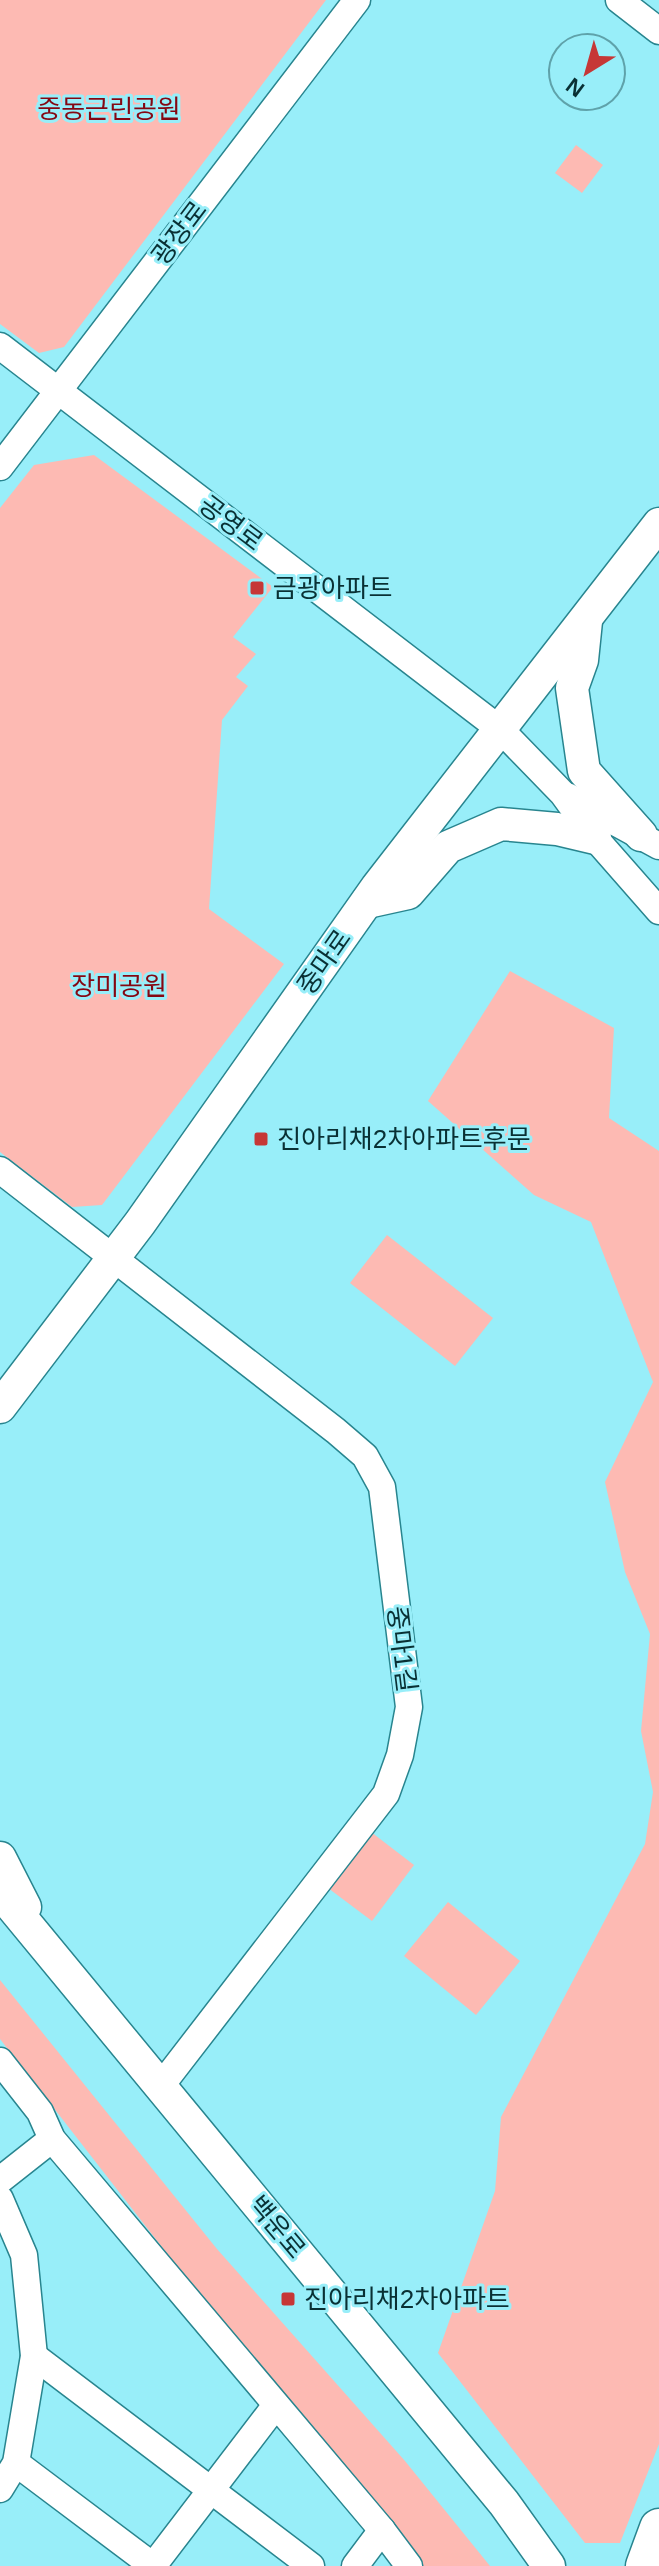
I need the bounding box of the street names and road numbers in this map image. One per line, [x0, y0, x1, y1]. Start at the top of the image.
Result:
street label: 광장로 [145, 195, 213, 271]
street label: 공영로 [193, 489, 269, 557]
street label: 중마로 [291, 924, 357, 1000]
street label: 중마1길 [382, 1604, 422, 1694]
street label: 백운로 [242, 2190, 312, 2264]

